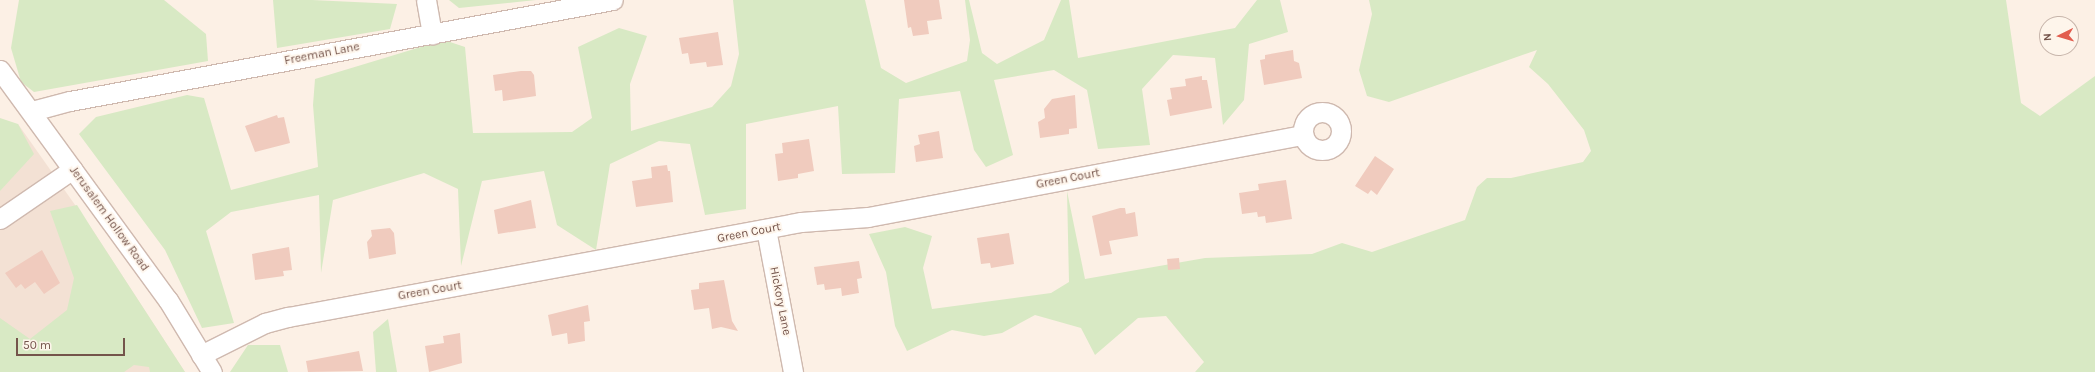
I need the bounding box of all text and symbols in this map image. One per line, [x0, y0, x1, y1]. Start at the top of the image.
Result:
north arrow [2039, 16, 2079, 56]
text: N [2041, 33, 2054, 42]
street label: Freeman Lane [283, 40, 361, 68]
street label: Jerusalem Hollow Road [66, 164, 152, 274]
street label: Green Court [1035, 166, 1101, 192]
street label: Green Court [716, 220, 782, 246]
street label: Hickory Lane [766, 266, 794, 336]
street label: Green Court [397, 278, 463, 304]
scale bar [18, 330, 127, 356]
text: 50 m [23, 338, 51, 352]

